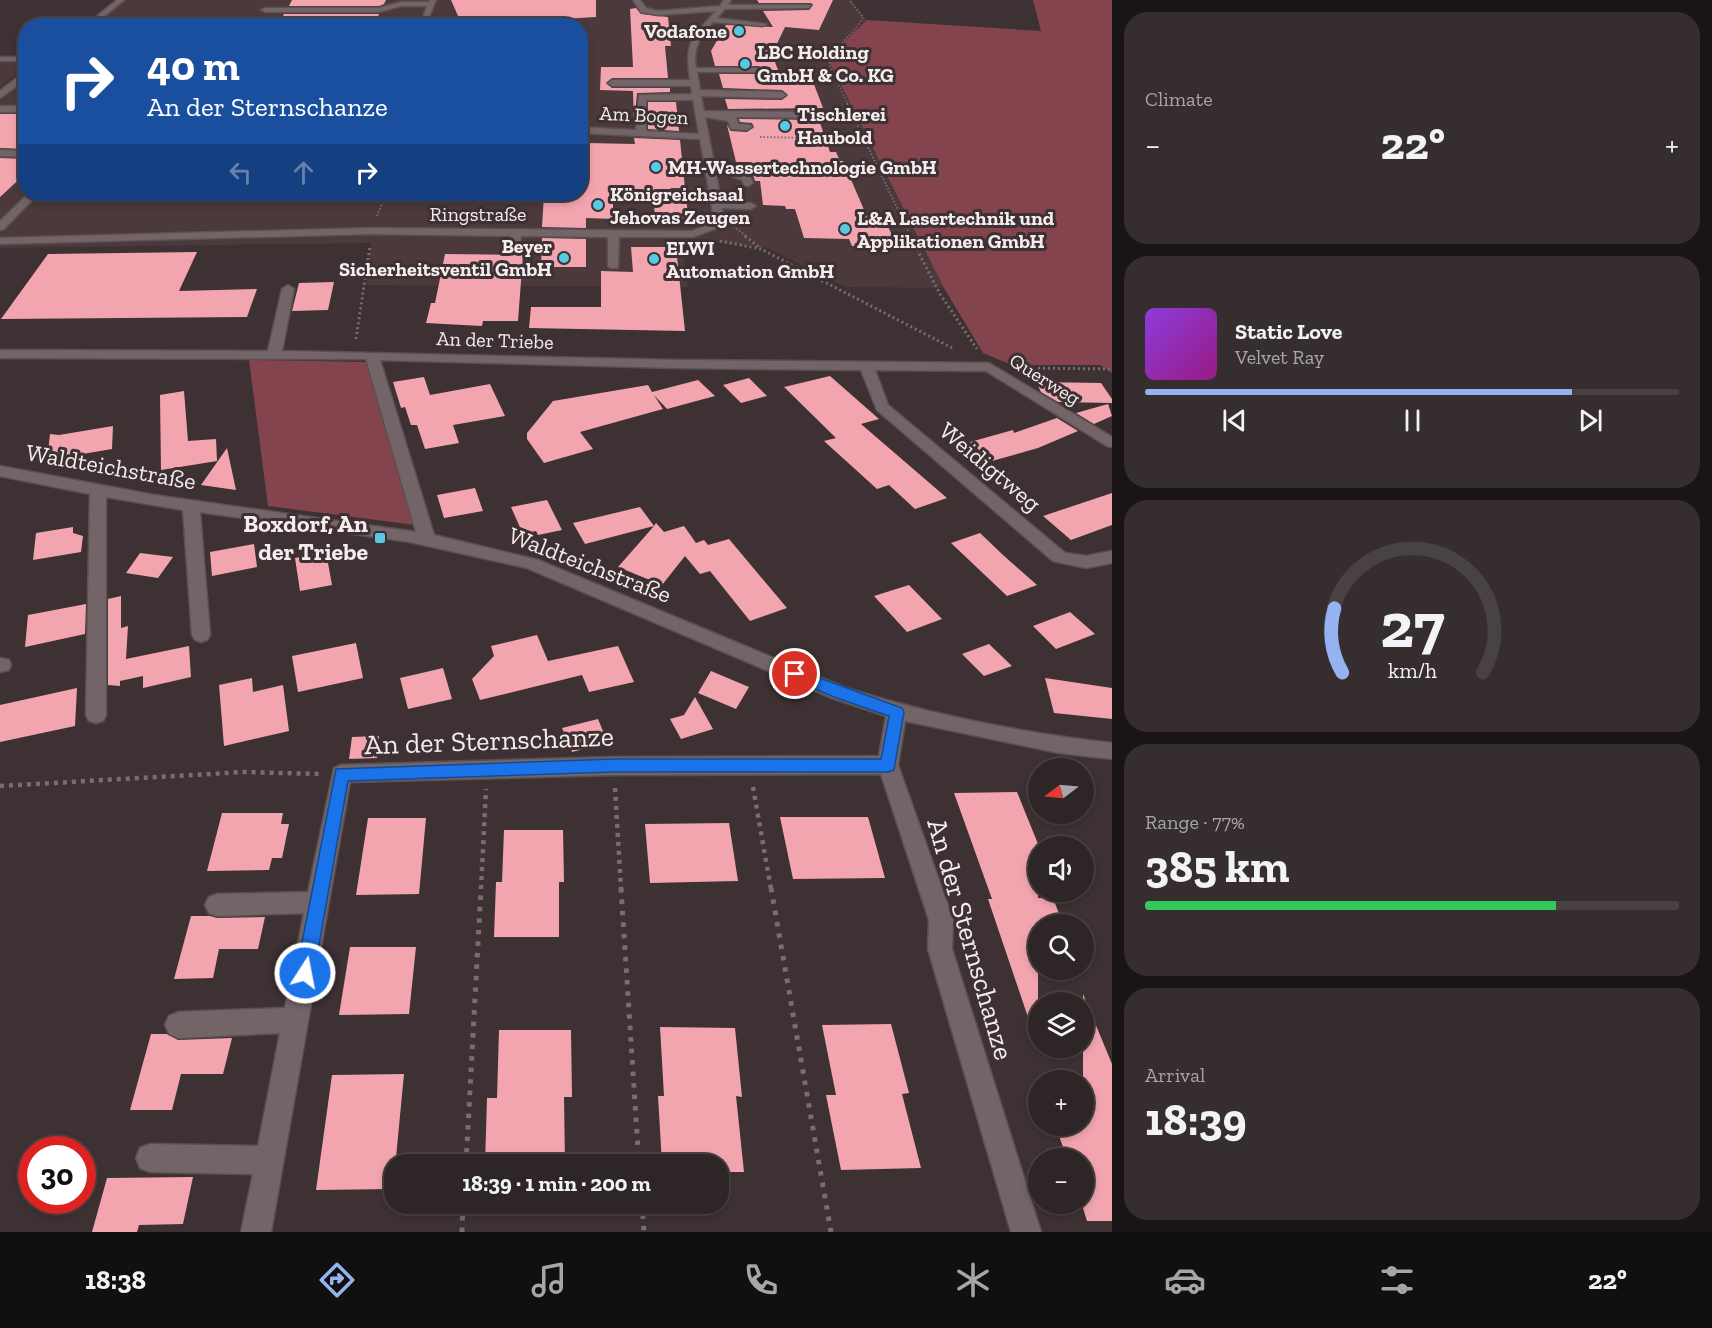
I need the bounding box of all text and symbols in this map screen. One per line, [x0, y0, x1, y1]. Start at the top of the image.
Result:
place label: Vodafone [644, 19, 727, 43]
marker: Vodafone [732, 24, 746, 38]
text: 40 m [147, 40, 240, 91]
place label: LBC Holding GmbH & Co. KG [757, 40, 894, 87]
icon: right [48, 42, 126, 120]
marker: LBC Holding GmbH & Co. KG [738, 57, 752, 71]
text: Climate [1145, 87, 1213, 111]
text: An der Sternschanze [147, 91, 388, 123]
street label: Am Bogen [599, 101, 690, 129]
place label: Tischlerei Haubold [797, 102, 886, 149]
text: 22° [1380, 117, 1445, 171]
marker: Tischlerei Haubold [778, 119, 792, 133]
text: − [1145, 125, 1160, 164]
text: + [1665, 125, 1679, 164]
place label: MH-Wassertechnologie GmbH [668, 155, 937, 179]
icon: left [224, 156, 257, 189]
icon: ahead [287, 156, 320, 189]
icon: right [350, 156, 383, 189]
marker: MH-Wassertechnologie GmbH [649, 160, 663, 174]
place label: Königreichsaal Jehovas Zeugen [610, 182, 750, 229]
marker: Königreichsaal Jehovas Zeugen [591, 198, 605, 212]
street label: Ringstraße [429, 202, 527, 226]
place label: L&A Lasertechnik und Applikationen GmbH [857, 206, 1055, 253]
marker: L&A Lasertechnik und Applikationen GmbH [838, 222, 852, 236]
place label: Beyer Sicherheitsventil GmbH [339, 234, 552, 281]
place label: ELWI Automation GmbH [666, 236, 834, 283]
marker: Beyer Sicherheitsventil GmbH [557, 251, 571, 265]
marker: ELWI Automation GmbH [647, 252, 661, 266]
text: Static Love [1235, 318, 1342, 345]
street label: An der Triebe [436, 326, 554, 354]
text: Velvet Ray [1235, 345, 1324, 369]
street label: Querweg [1005, 348, 1085, 410]
icon: previous [1218, 404, 1251, 437]
icon: pause [1396, 404, 1429, 437]
icon: next [1574, 404, 1607, 437]
street label: Weidigtweg [934, 416, 1047, 518]
street label: Waldteichstraße [24, 437, 198, 496]
place label: Boxdorf, An der Triebe [243, 509, 368, 566]
street label: Waldteichstraße [505, 520, 676, 609]
marker: Boxdorf, An der Triebe [373, 531, 387, 545]
text: 27 [1380, 588, 1444, 663]
pin [769, 648, 820, 699]
icon: arrive [778, 657, 811, 690]
text: km/h [1388, 658, 1436, 683]
street label: An der Sternschanze [364, 720, 614, 761]
north arrow [1028, 758, 1094, 824]
map controls [1028, 758, 1094, 1214]
text: Range · 77% [1145, 810, 1245, 834]
street label: An der Sternschanze [920, 815, 1021, 1064]
button: sound [1028, 836, 1094, 902]
text: 385 km [1145, 840, 1289, 894]
button: search [1028, 914, 1094, 980]
position arrow [273, 941, 337, 1005]
button: layers [1028, 992, 1094, 1058]
text: Arrival [1145, 1063, 1205, 1087]
button: + [1028, 1070, 1094, 1136]
text: 18:39 [1145, 1093, 1247, 1147]
speed limit sign: 30 [18, 1136, 96, 1214]
button: − [1028, 1148, 1094, 1214]
text: 18:39 · 1 min · 200 m [462, 1170, 651, 1197]
icon: directions [316, 1259, 358, 1301]
icon: music [528, 1259, 570, 1301]
icon: phone [740, 1259, 782, 1301]
icon: climate [952, 1259, 994, 1301]
icon: car [1164, 1259, 1206, 1301]
icon: filters [1376, 1259, 1418, 1301]
text: 18:38 [85, 1264, 146, 1296]
text: 22° [1588, 1264, 1627, 1296]

